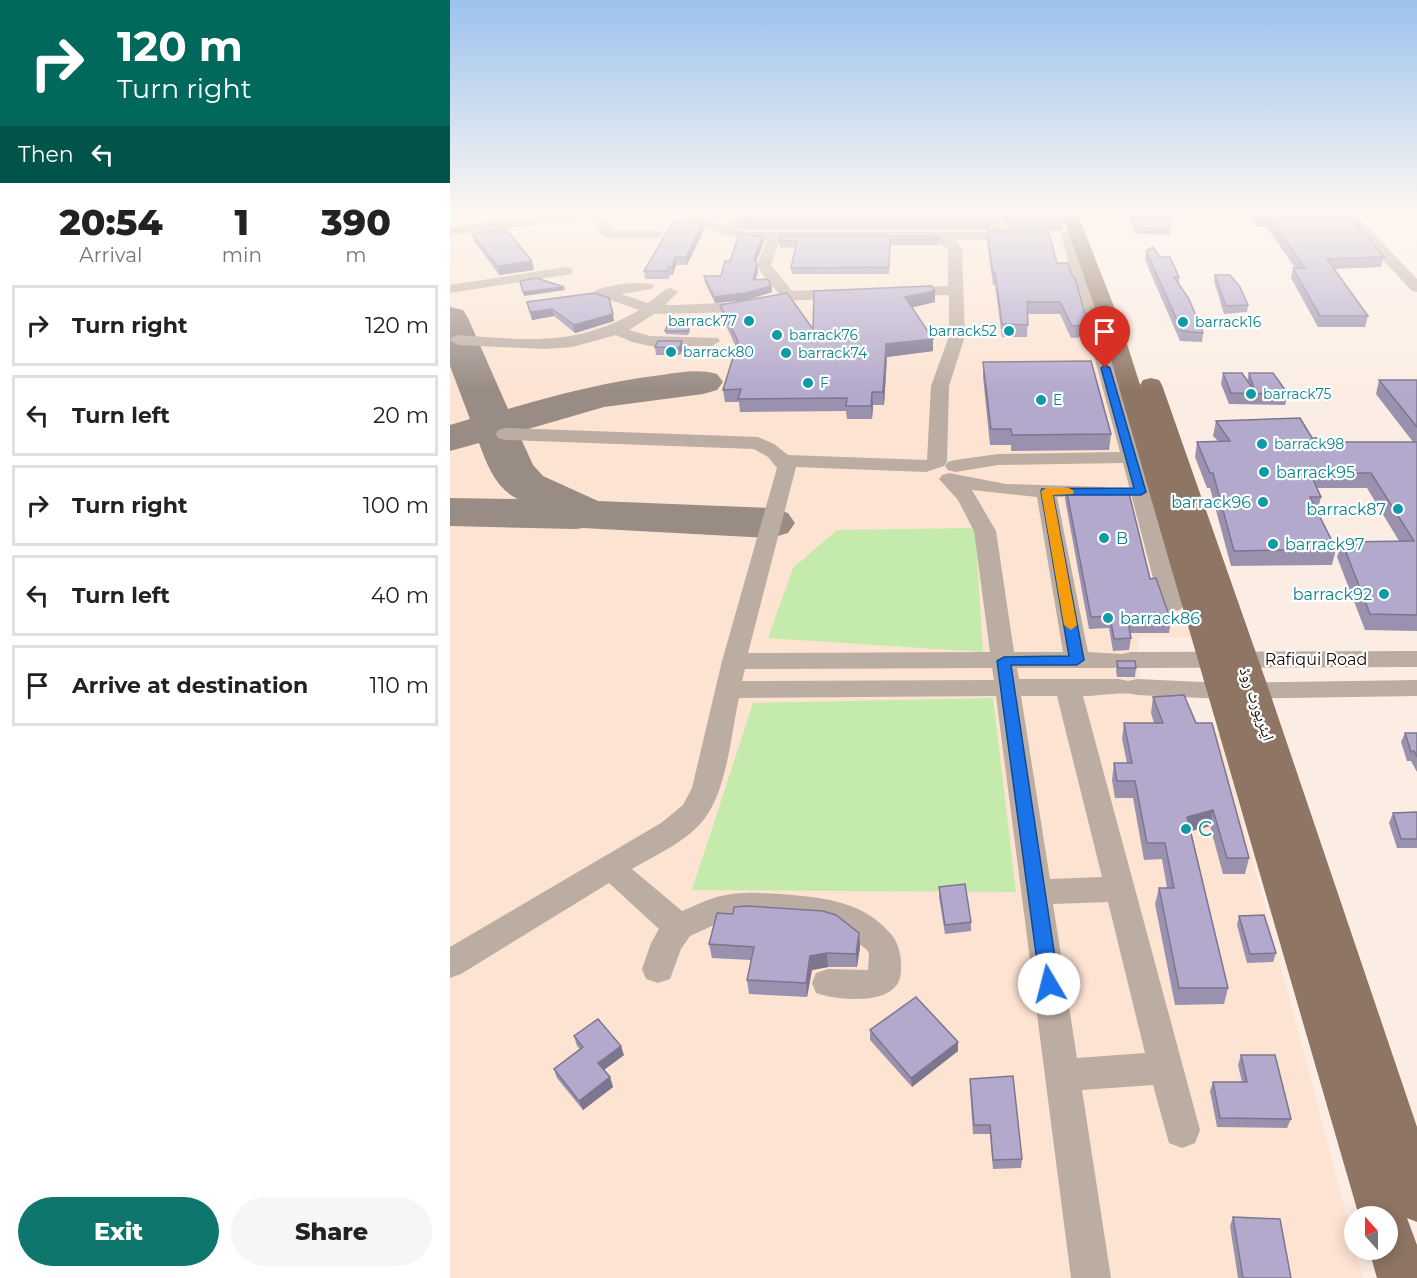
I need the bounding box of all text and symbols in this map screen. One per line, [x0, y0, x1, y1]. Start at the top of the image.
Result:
text: 120 m [117, 20, 243, 72]
icon: right [18, 24, 96, 102]
text: Turn right [117, 72, 252, 105]
icon: left [86, 138, 119, 171]
text: Then [18, 141, 74, 168]
text: 20:54 [59, 200, 163, 244]
text: 1 [235, 200, 249, 244]
text: 390 [321, 200, 391, 244]
text: Arrival [79, 243, 142, 267]
text: min [222, 243, 262, 267]
text: m [345, 243, 367, 267]
pin [1079, 306, 1130, 368]
icon: right [21, 309, 54, 342]
text: Turn right [72, 312, 187, 339]
text: 120 m [365, 312, 429, 339]
place label: barrack77 [668, 312, 737, 330]
place label: barrack16 [1195, 313, 1262, 331]
marker: barrack77 [742, 314, 756, 328]
icon: arrive [1088, 315, 1121, 348]
marker: barrack16 [1176, 315, 1190, 329]
place label: barrack52 [929, 322, 997, 340]
marker: barrack52 [1002, 324, 1016, 338]
place label: barrack76 [789, 326, 859, 344]
marker: barrack76 [770, 328, 784, 342]
place label: barrack80 [683, 343, 754, 361]
place label: barrack74 [798, 344, 868, 362]
marker: barrack80 [664, 345, 678, 359]
marker: barrack74 [779, 346, 793, 360]
place label: F [820, 374, 829, 392]
marker: F [801, 376, 815, 390]
place label: barrack75 [1263, 385, 1332, 403]
marker: barrack75 [1244, 387, 1258, 401]
place label: E [1053, 391, 1062, 409]
marker: E [1034, 393, 1048, 407]
icon: left [21, 399, 54, 432]
text: Turn left [72, 402, 170, 429]
text: 20 m [373, 402, 429, 429]
place label: barrack98 [1274, 435, 1344, 453]
marker: barrack98 [1255, 437, 1269, 451]
place label: barrack95 [1276, 463, 1355, 482]
marker: barrack95 [1257, 465, 1271, 479]
icon: right [21, 489, 54, 522]
text: Turn right [72, 492, 187, 519]
text: 100 m [363, 492, 429, 519]
place label: barrack96 [1171, 493, 1251, 512]
marker: barrack96 [1256, 495, 1270, 509]
place label: barrack87 [1306, 500, 1386, 519]
marker: barrack87 [1391, 502, 1405, 516]
place label: B [1116, 529, 1128, 548]
marker: B [1097, 531, 1111, 545]
place label: barrack97 [1285, 535, 1364, 554]
marker: barrack97 [1266, 537, 1280, 551]
icon: left [21, 579, 54, 612]
text: Turn left [72, 582, 170, 609]
text: 40 m [371, 582, 429, 609]
place label: barrack92 [1293, 585, 1372, 604]
marker: barrack92 [1377, 587, 1391, 601]
place label: barrack86 [1120, 609, 1200, 628]
marker: barrack86 [1101, 611, 1115, 625]
street label: Rafiqui Road [1265, 650, 1367, 669]
street label: ایئرپورٹ روڈ [1235, 665, 1278, 743]
icon: arrive [21, 669, 54, 702]
text: Arrive at destination [72, 672, 308, 699]
text: 110 m [369, 672, 429, 699]
place label: C [1198, 817, 1212, 841]
marker: C [1179, 822, 1193, 836]
position arrow [1017, 952, 1081, 1016]
button: Exit [18, 1197, 219, 1266]
button: Share [231, 1197, 432, 1266]
north arrow [1344, 1206, 1398, 1260]
map controls [1344, 1206, 1398, 1260]

